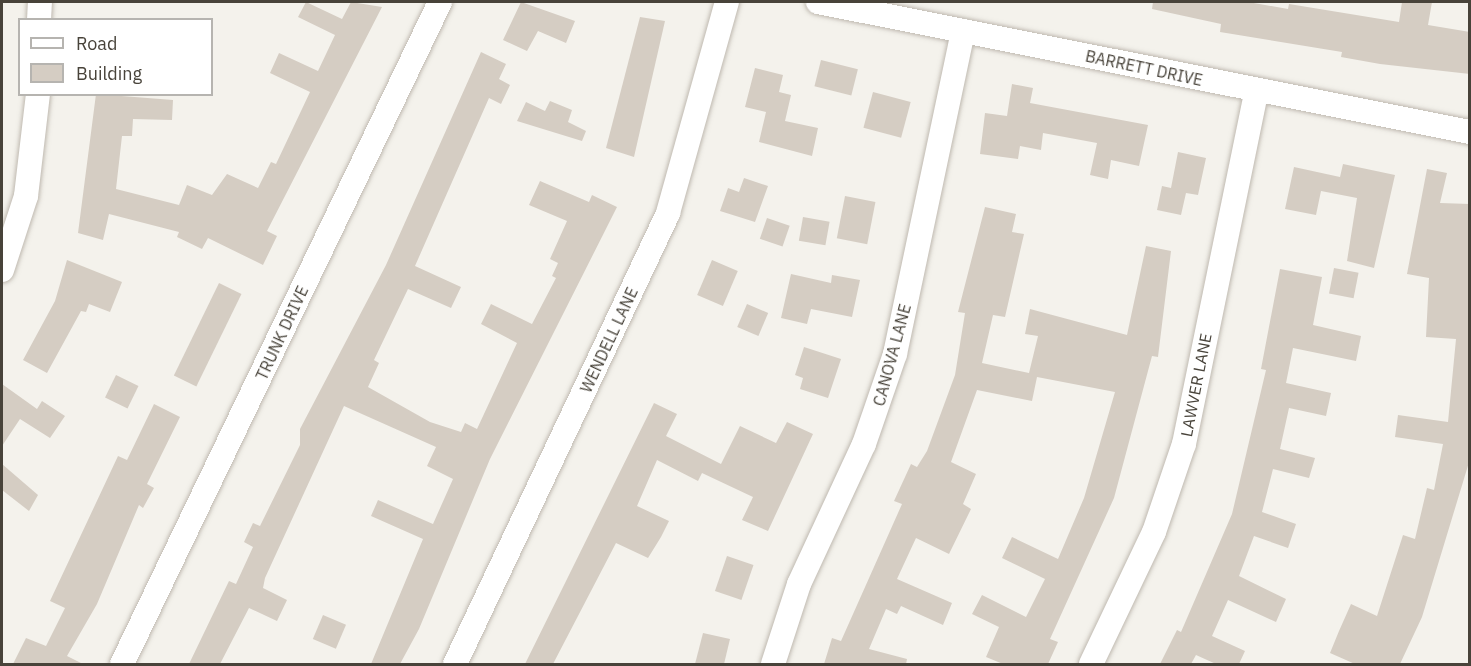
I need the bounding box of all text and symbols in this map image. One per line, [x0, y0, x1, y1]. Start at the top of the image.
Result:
legend [18, 18, 213, 96]
text: Road [76, 32, 117, 55]
street label: BARRETT DRIVE [1084, 46, 1204, 90]
text: Building [76, 62, 142, 85]
street label: TRUNK DRIVE [252, 283, 312, 383]
street label: WENDELL LANE [576, 284, 642, 396]
street label: CANOVA LANE [869, 302, 915, 408]
street label: LAWVER LANE [1177, 332, 1215, 438]

